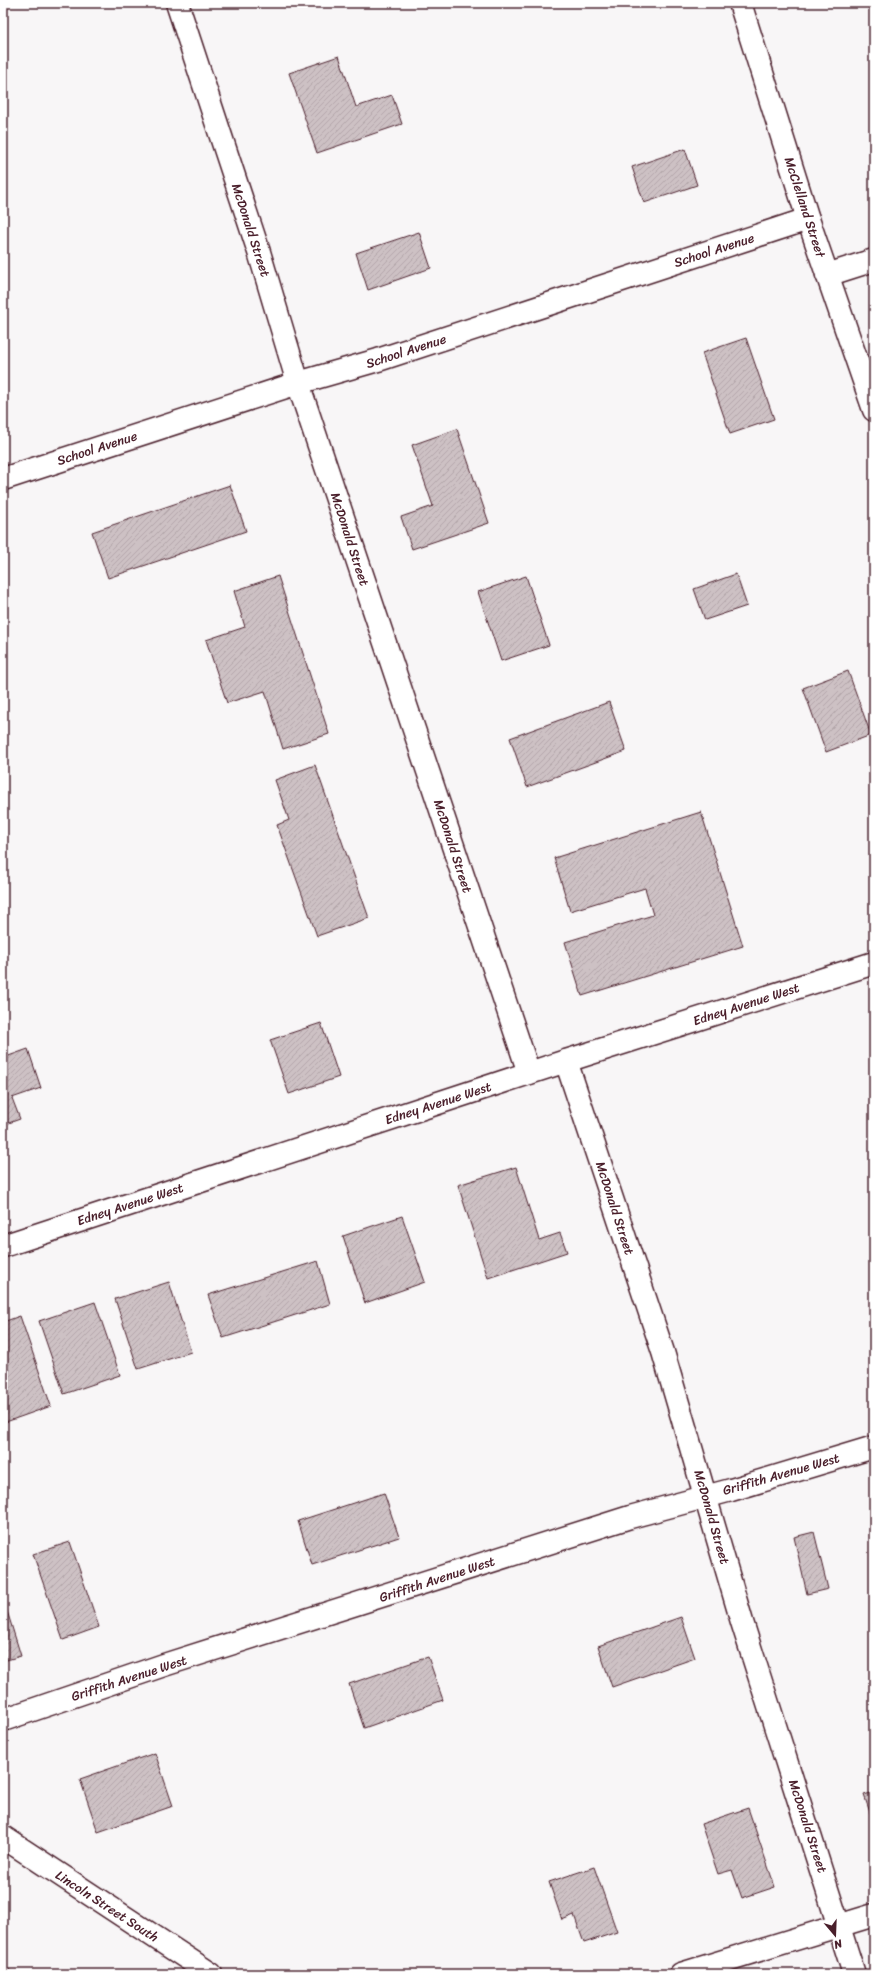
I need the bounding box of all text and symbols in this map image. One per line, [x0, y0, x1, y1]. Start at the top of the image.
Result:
street label: McClelland Street [778, 154, 832, 261]
street label: McDonald Street [225, 180, 277, 280]
street label: School Avenue [671, 226, 757, 274]
street label: School Avenue [363, 327, 449, 375]
street label: School Avenue [54, 424, 140, 472]
street label: McDonald Street [324, 489, 376, 589]
street label: McDonald Street [427, 796, 479, 896]
street label: Edney Avenue West [690, 976, 803, 1032]
street label: Edney Avenue West [382, 1075, 495, 1131]
street label: McDonald Street [589, 1158, 641, 1258]
street label: Edney Avenue West [74, 1176, 187, 1232]
street label: Griffith Avenue West [720, 1446, 842, 1502]
street label: McDonald Street [688, 1467, 737, 1567]
street label: Griffith Avenue West [376, 1549, 498, 1609]
street label: Griffith Avenue West [68, 1648, 190, 1708]
street label: McDonald Street [782, 1776, 834, 1876]
street label: Lincoln Street South [51, 1864, 164, 1948]
north arrow [815, 1915, 855, 1955]
text: N [831, 1933, 846, 1954]

